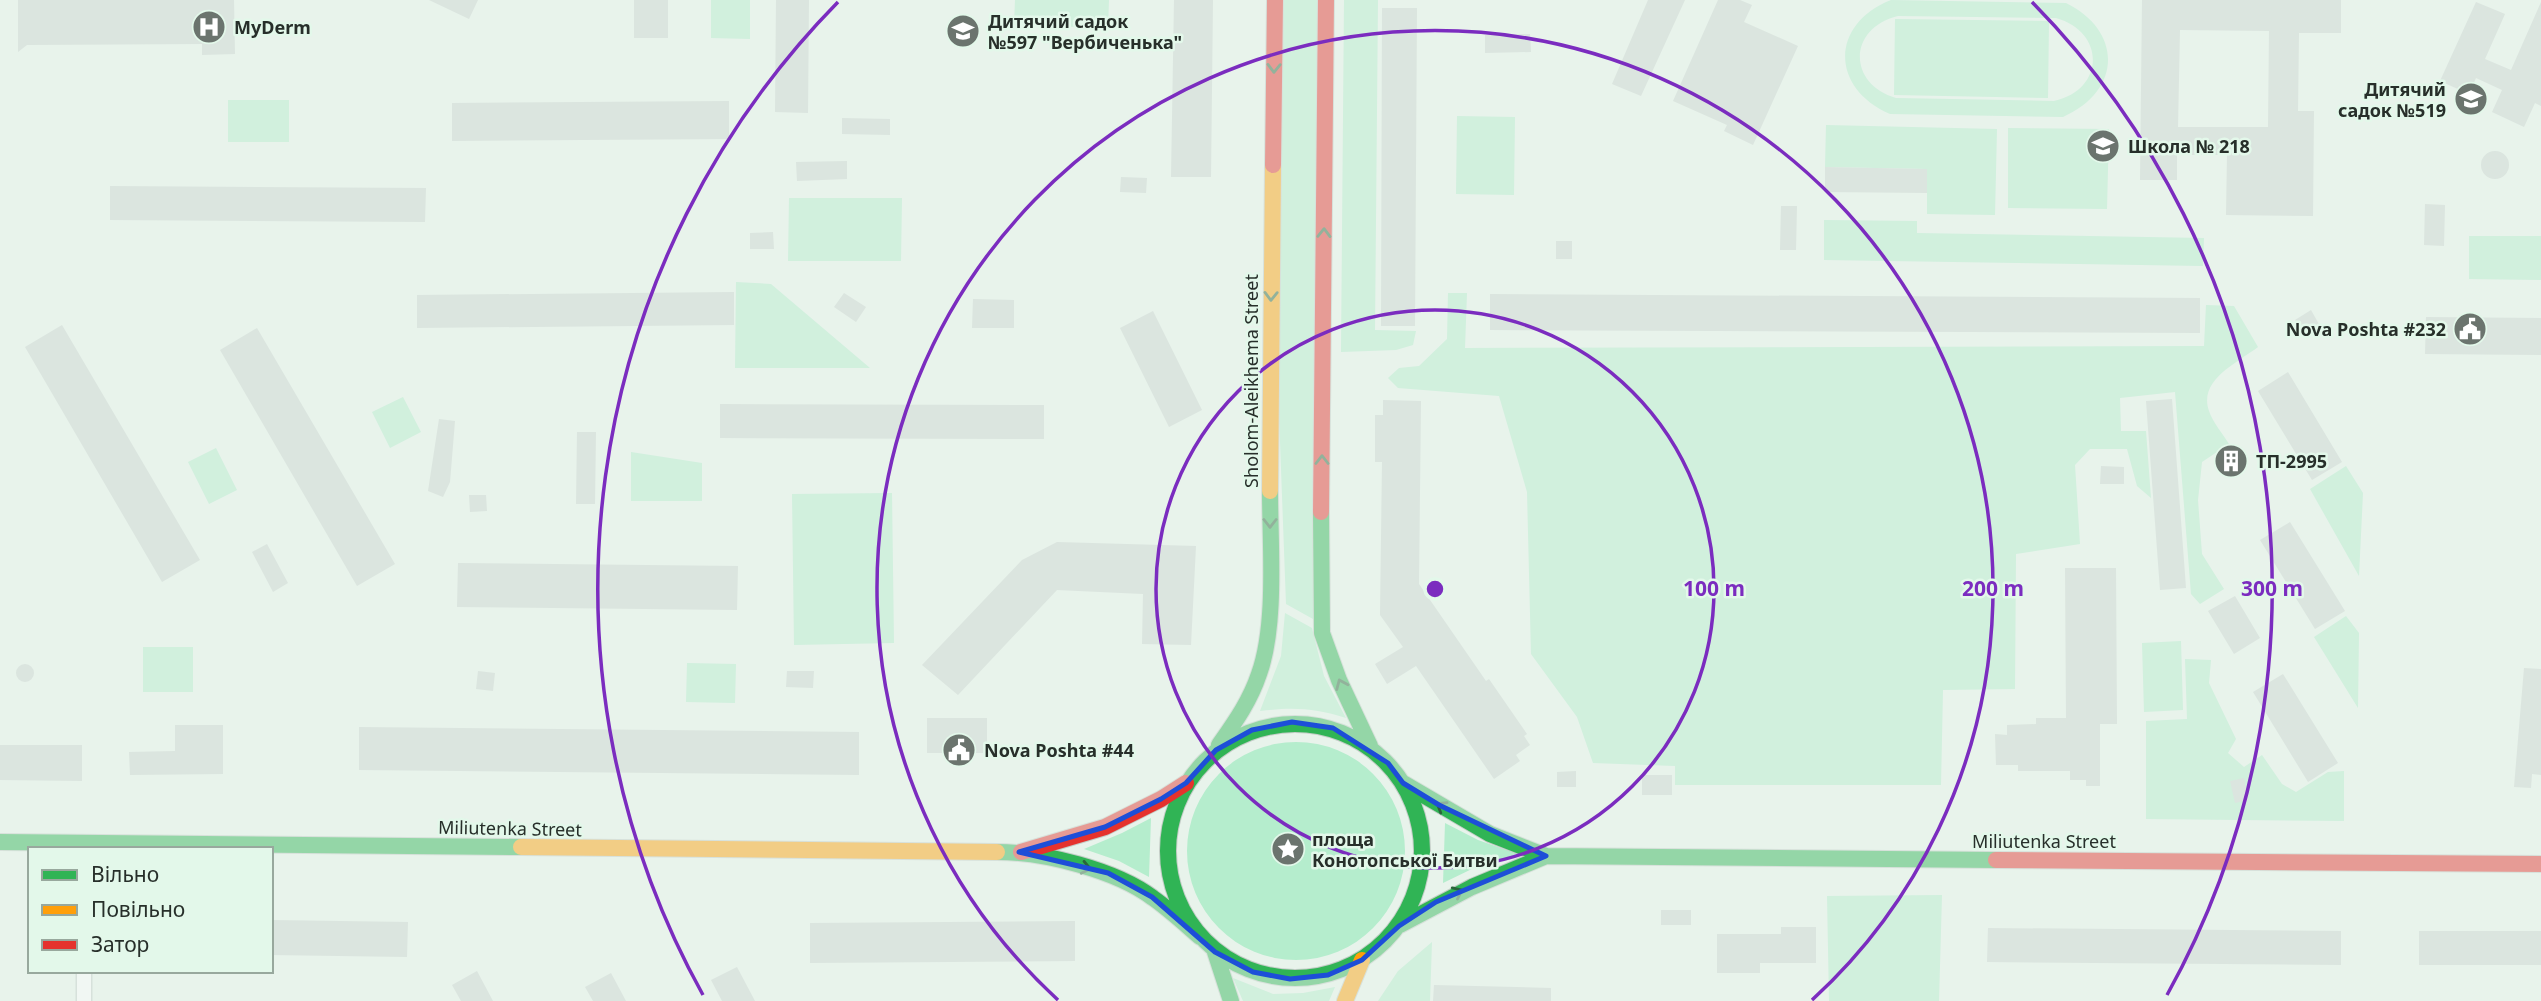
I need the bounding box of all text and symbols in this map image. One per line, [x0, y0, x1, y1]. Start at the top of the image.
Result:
hospital icon: MyDerm [190, 8, 228, 46]
place label: Дитячий садок №597 "Вербиченька" [988, 9, 1182, 54]
school or university icon: Дитячий садок №597 "Вербиченька" [944, 12, 982, 50]
place label: MyDerm [234, 15, 311, 39]
one-way arrow [1266, 63, 1282, 74]
place label: Дитячий садок №519 [2338, 77, 2446, 122]
school or university icon: Дитячий садок №519 [2452, 80, 2490, 118]
school or university icon: Школа № 218 [2084, 127, 2122, 165]
place label: Школа № 218 [2128, 134, 2250, 158]
one-way arrow [1316, 227, 1331, 238]
street label: Sholom-Aleikhema Street [1239, 274, 1263, 488]
one-way arrow [1263, 291, 1279, 301]
public building icon: Nova Poshta #232 [2451, 310, 2489, 348]
place label: Nova Poshta #232 [2286, 317, 2446, 341]
building icon: ТП-2995 [2212, 442, 2250, 480]
place label: ТП-2995 [2256, 449, 2327, 473]
one-way arrow [1314, 455, 1329, 466]
one-way arrow [1262, 518, 1278, 529]
text: 100 m [1683, 574, 1745, 602]
text: 200 m [1962, 574, 2024, 602]
text: 300 m [2241, 574, 2303, 602]
centre of rings [1423, 577, 1447, 601]
one-way arrow [1336, 679, 1350, 691]
public building icon: Nova Poshta #44 [940, 731, 978, 769]
place label: Nova Poshta #44 [984, 738, 1134, 762]
one-way arrow [1435, 801, 1448, 814]
street label: Miliutenka Street [438, 815, 583, 841]
place label: площа Конотопської Битви [1312, 827, 1498, 872]
street label: Miliutenka Street [1972, 829, 2116, 853]
place icon: площа Конотопської Битви [1269, 830, 1307, 868]
legend [28, 847, 273, 973]
text: Вільно [91, 860, 159, 888]
one-way arrow [1079, 860, 1091, 874]
one-way arrow [1451, 886, 1463, 900]
text: Повільно [91, 895, 185, 923]
text: Затор [91, 930, 149, 958]

